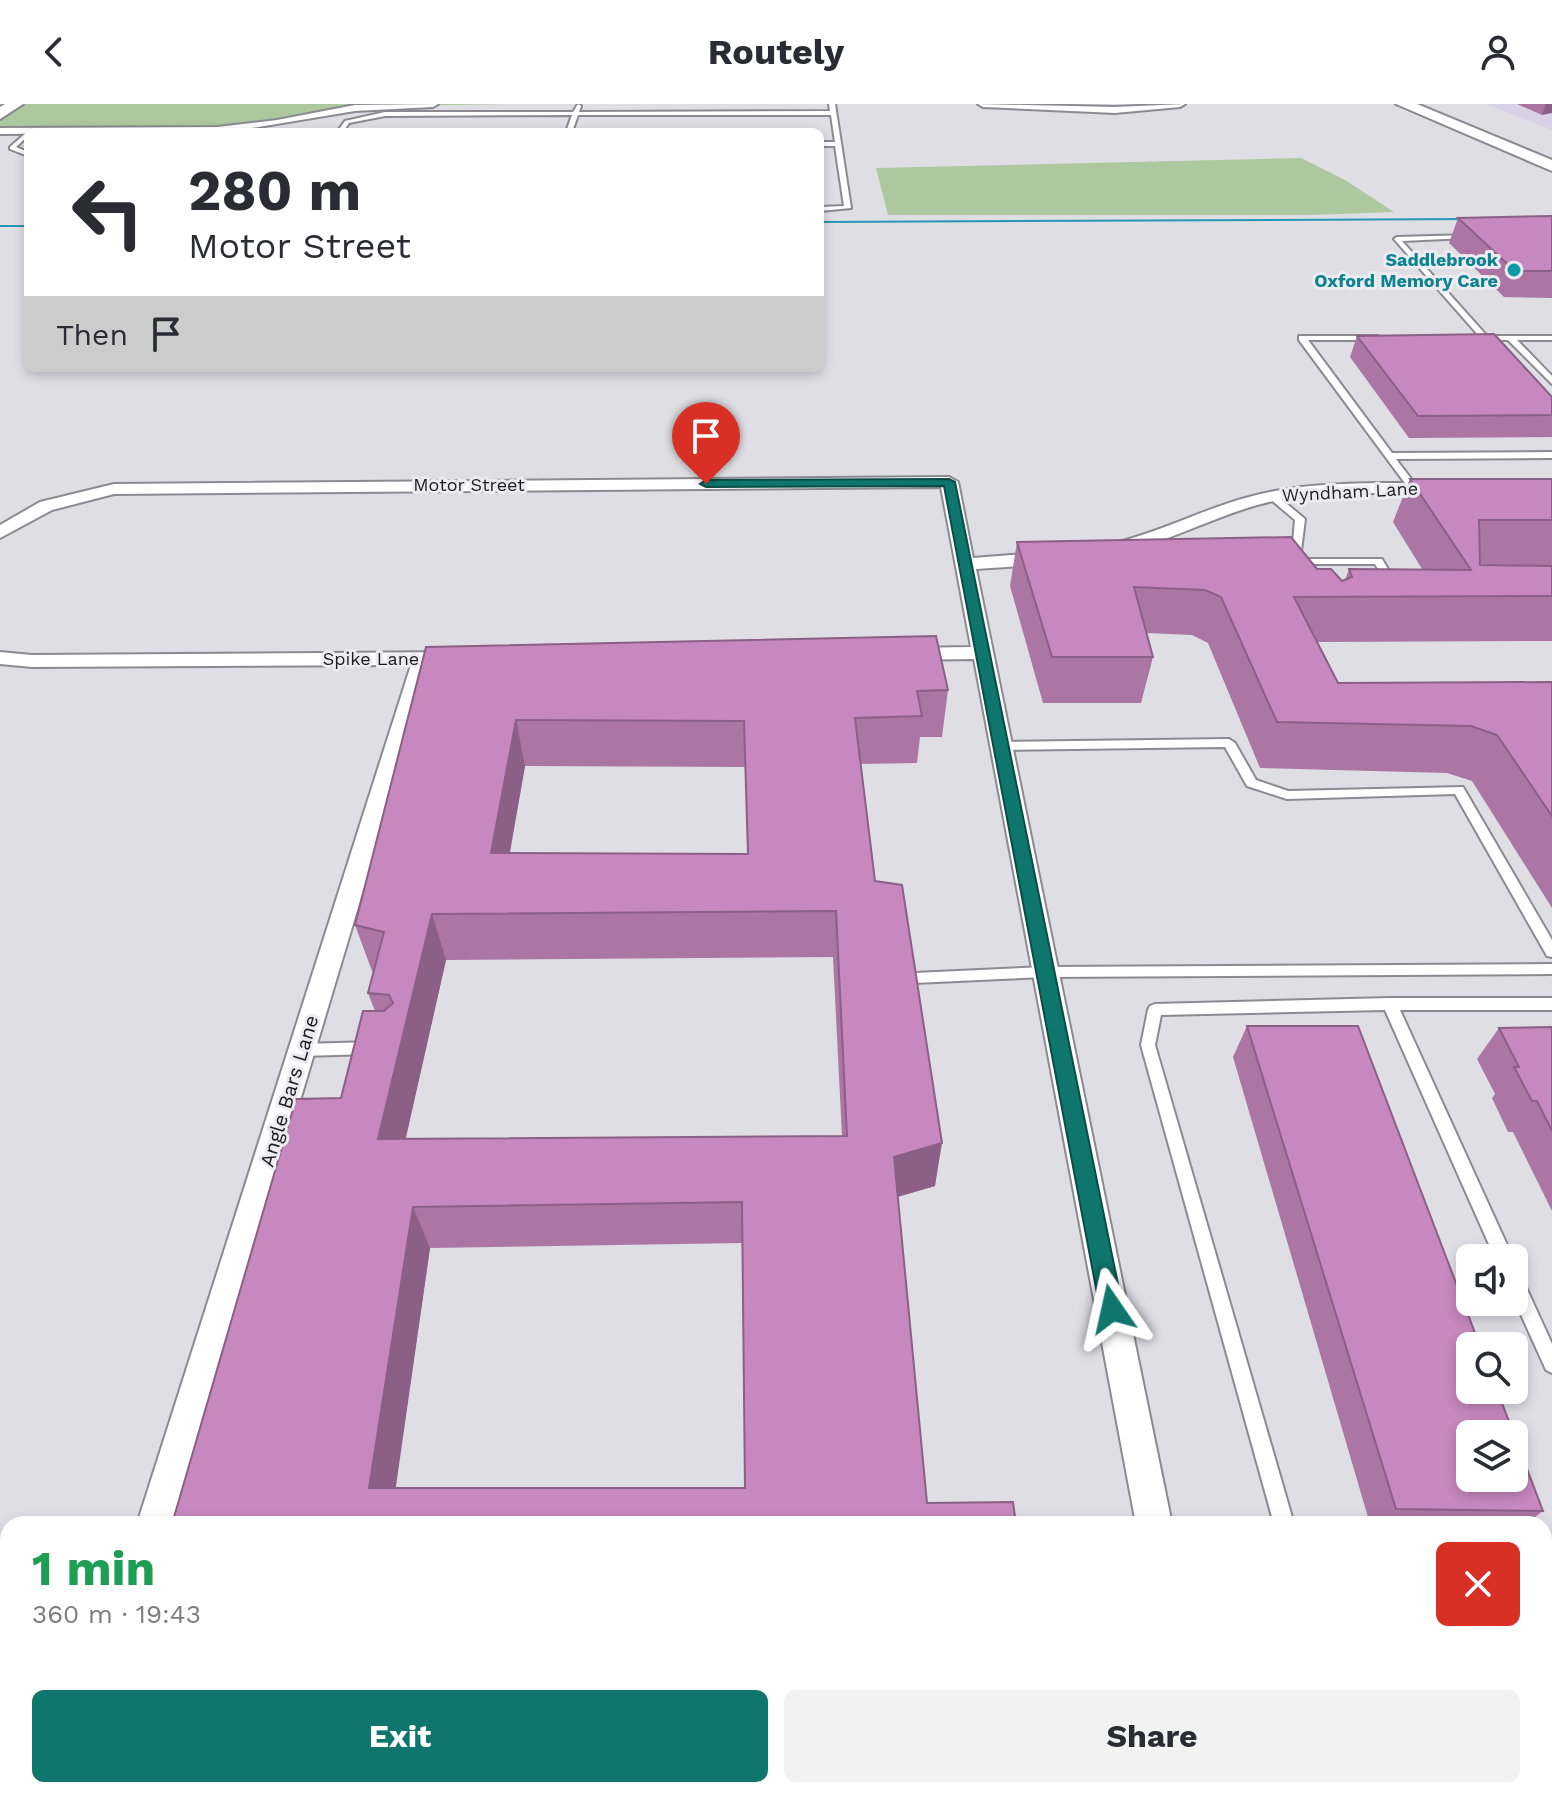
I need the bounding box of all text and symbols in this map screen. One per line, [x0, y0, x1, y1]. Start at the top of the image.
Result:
icon: back [32, 30, 76, 74]
icon: person [1476, 30, 1520, 74]
text: Routely [708, 31, 844, 73]
text: 280 m [188, 158, 361, 224]
icon: left [56, 160, 160, 264]
text: Motor Street [188, 225, 411, 267]
place label: Saddlebrook Oxford Memory Care [1314, 249, 1499, 291]
marker: Saddlebrook Oxford Memory Care [1505, 261, 1523, 279]
icon: arrive [144, 312, 188, 356]
text: Then [56, 317, 128, 352]
pin [672, 402, 740, 484]
icon: arrive [684, 414, 728, 458]
street label: Motor Street [413, 474, 525, 495]
street label: Wyndham Lane [1281, 477, 1418, 506]
street label: Spike Lane [323, 648, 419, 669]
street label: Angle Bars Lane [255, 1012, 323, 1170]
map controls [1456, 1244, 1528, 1492]
button: sound [1456, 1244, 1528, 1316]
position arrow [1070, 1267, 1154, 1351]
button: search [1456, 1332, 1528, 1404]
button: layers [1456, 1420, 1528, 1492]
text: 1 min [32, 1540, 155, 1597]
button: close [1436, 1542, 1520, 1626]
text: 360 m · 19:43 [32, 1599, 201, 1629]
button: Exit [32, 1690, 768, 1782]
button: Share [784, 1690, 1520, 1782]

